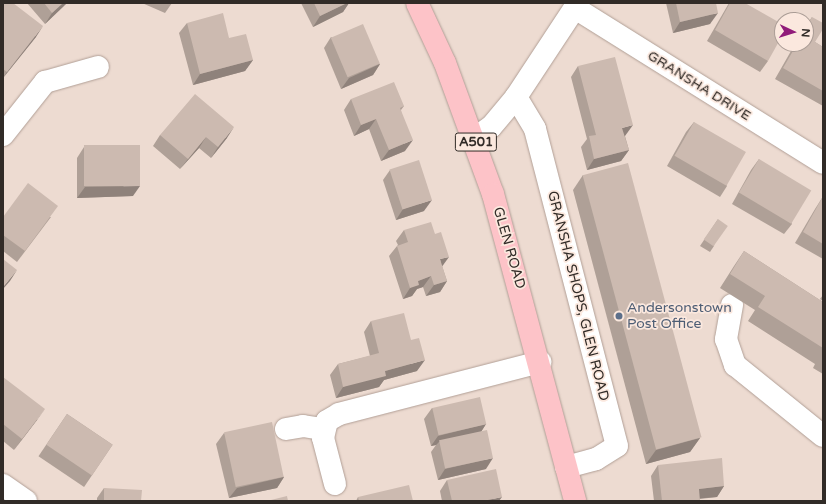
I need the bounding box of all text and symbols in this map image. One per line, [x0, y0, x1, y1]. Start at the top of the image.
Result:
north arrow [774, 12, 814, 52]
text: N [799, 28, 812, 38]
street label: GRANSHA DRIVE [644, 47, 754, 125]
road number: A501 [454, 131, 498, 153]
street label: GRANSHA SHOPS, GLEN ROAD [544, 189, 612, 403]
street label: GLEN ROAD [489, 205, 529, 291]
place label: Andersonstown Post Office [627, 300, 732, 332]
marker: Andersonstown Post Office [614, 311, 624, 321]

